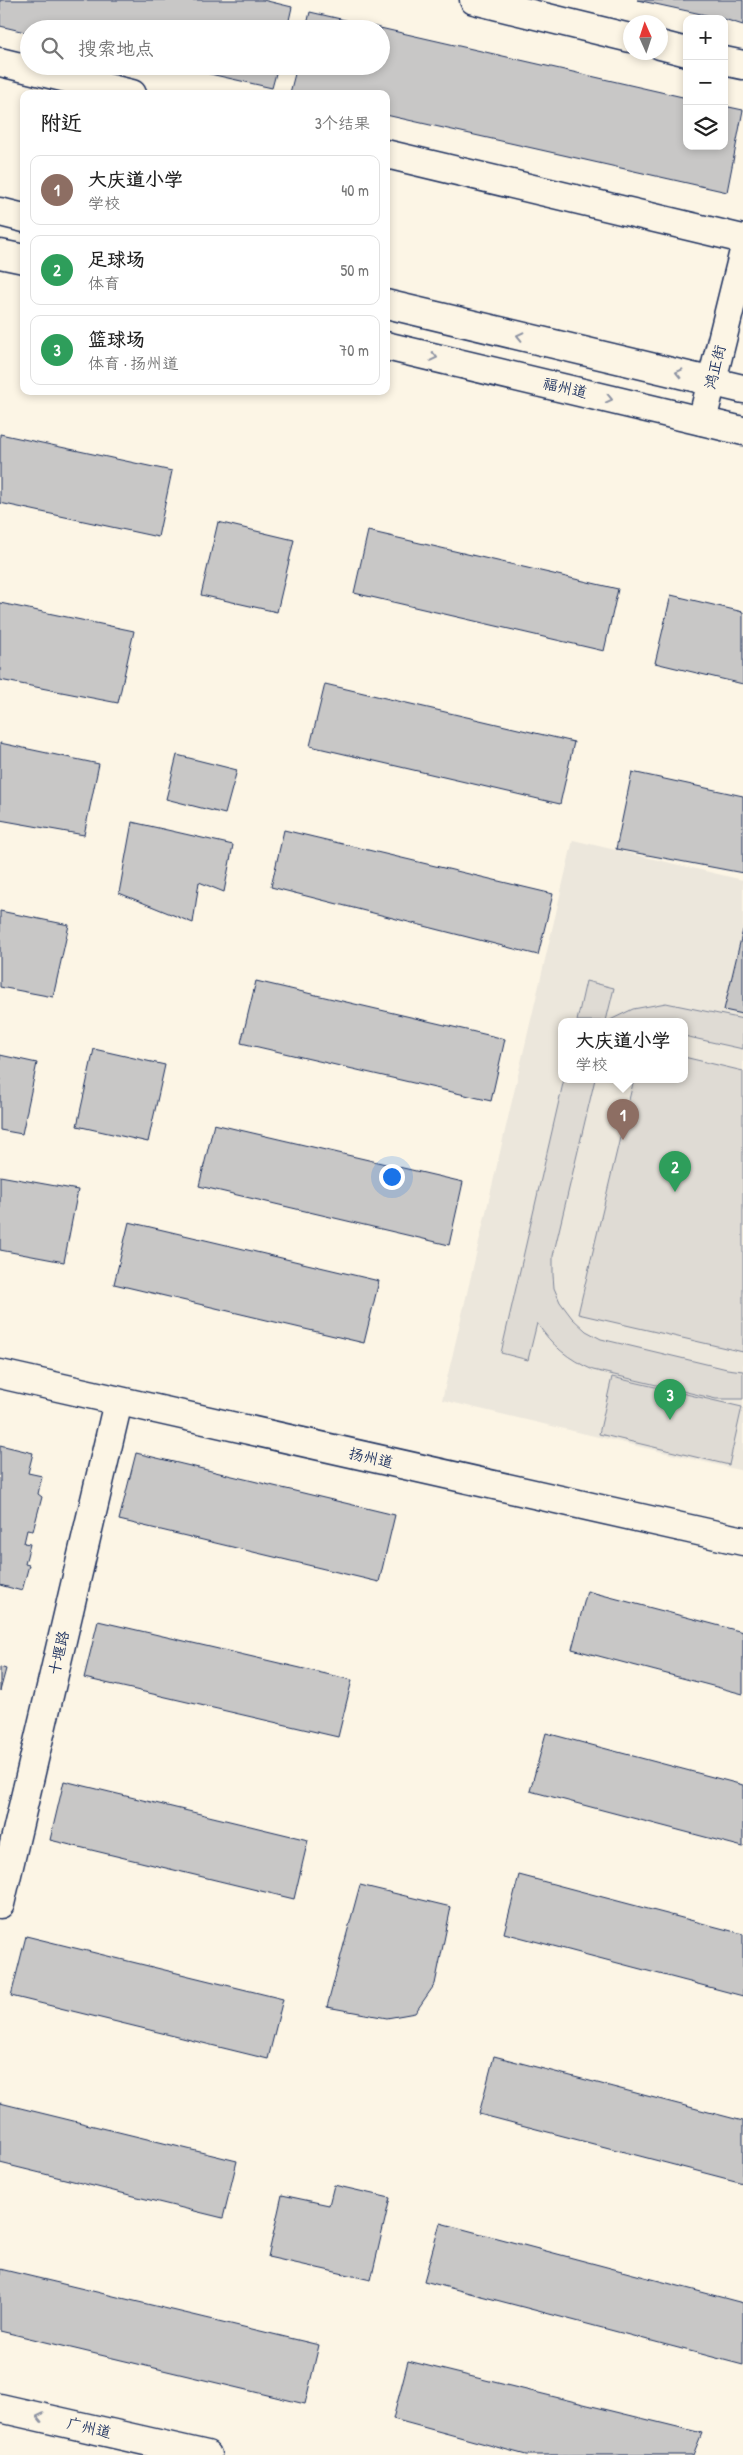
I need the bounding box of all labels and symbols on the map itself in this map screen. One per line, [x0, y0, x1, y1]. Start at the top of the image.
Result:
north arrow [623, 15, 668, 60]
one-way arrow [516, 331, 525, 342]
street label: 鸿正街 [699, 342, 730, 391]
one-way arrow [429, 351, 438, 362]
one-way arrow [674, 368, 683, 379]
street label: 福州道 [541, 372, 589, 403]
one-way arrow [604, 393, 613, 404]
pin: 1 [607, 1099, 639, 1140]
pin: 2 [659, 1151, 691, 1192]
your location [379, 1164, 405, 1190]
pin: 3 [654, 1379, 686, 1420]
street label: 扬州道 [347, 1442, 395, 1473]
street label: 十堰路 [43, 1629, 74, 1677]
one-way arrow [36, 2412, 45, 2423]
street label: 广州道 [65, 2412, 113, 2443]

